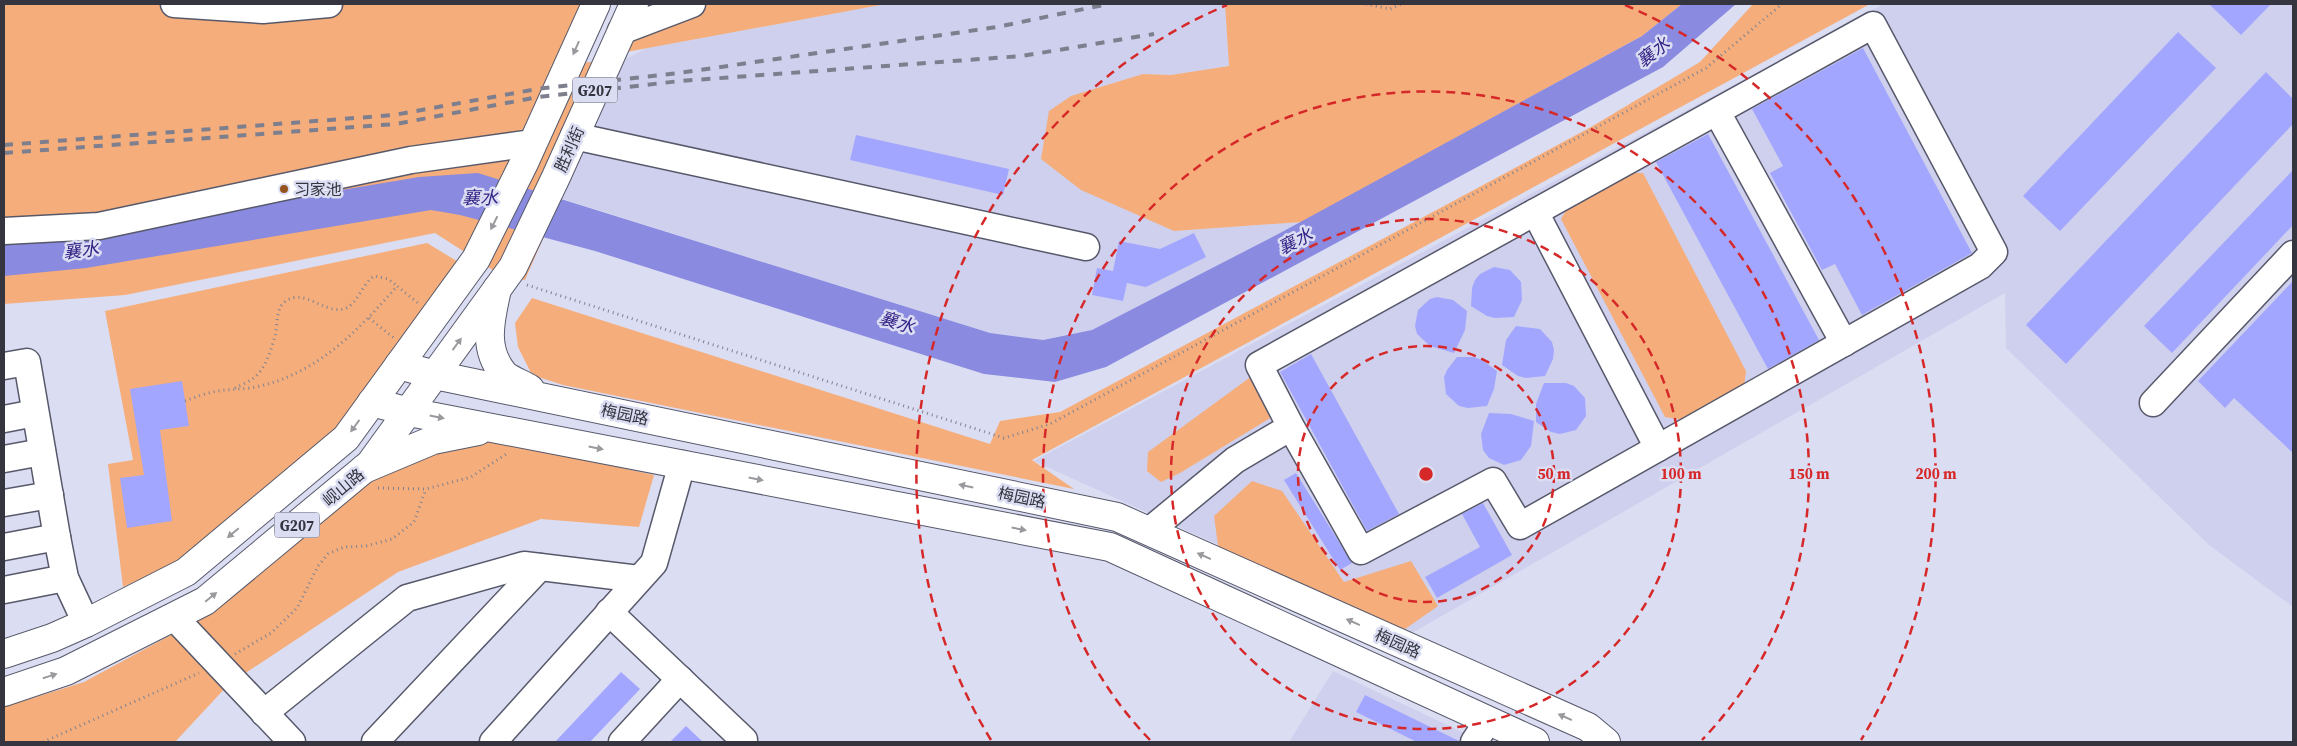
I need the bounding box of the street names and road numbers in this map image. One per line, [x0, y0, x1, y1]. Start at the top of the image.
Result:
road number: G207 [572, 78, 618, 102]
street label: 胜利街 [549, 123, 589, 175]
street label: 梅园路 [599, 398, 651, 430]
street label: 岘山路 [318, 463, 368, 511]
street label: 梅园路 [996, 481, 1048, 513]
road number: G207 [274, 512, 320, 538]
street label: 梅园路 [1372, 623, 1424, 663]

